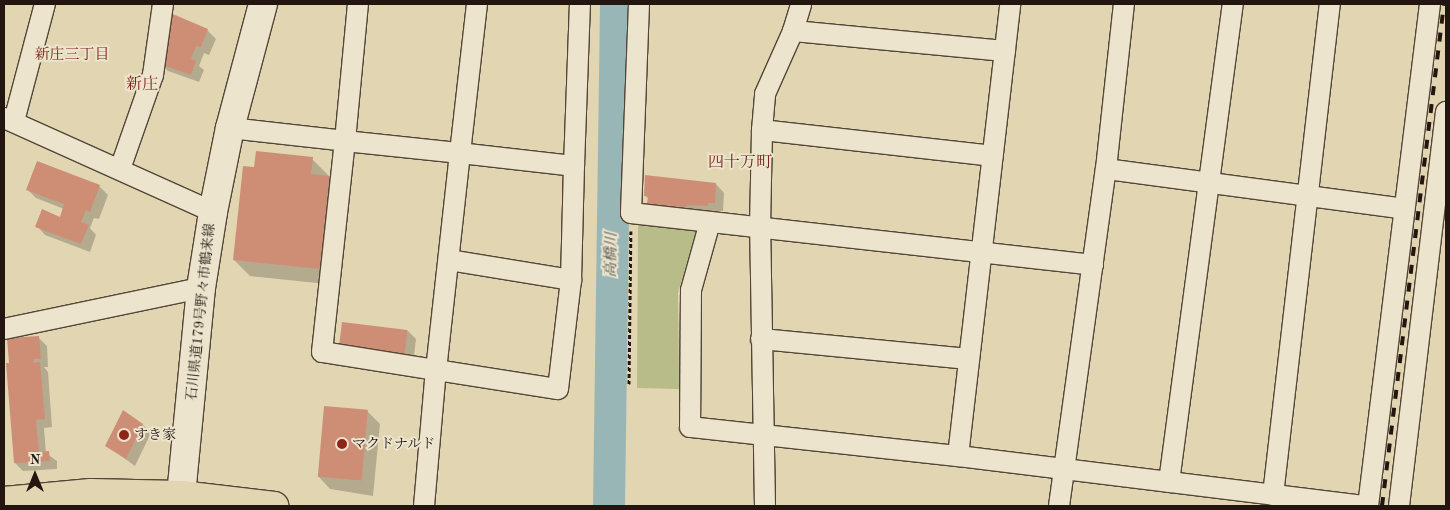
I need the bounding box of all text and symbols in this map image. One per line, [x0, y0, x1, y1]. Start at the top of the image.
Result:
district label: 新庄三丁目 [35, 47, 109, 65]
district label: 新庄 [126, 75, 158, 95]
district label: 四十万町 [708, 153, 772, 173]
street label: 石川県道179号野々市鶴来線 [183, 222, 219, 402]
water label: 高橋川 [603, 232, 621, 278]
place label: すき家 [134, 427, 176, 443]
marker: すき家 [118, 429, 130, 441]
place label: マクドナルド [352, 436, 436, 452]
marker: マクドナルド [336, 438, 348, 450]
north arrow [10, 450, 60, 500]
text: N [30, 453, 40, 467]

